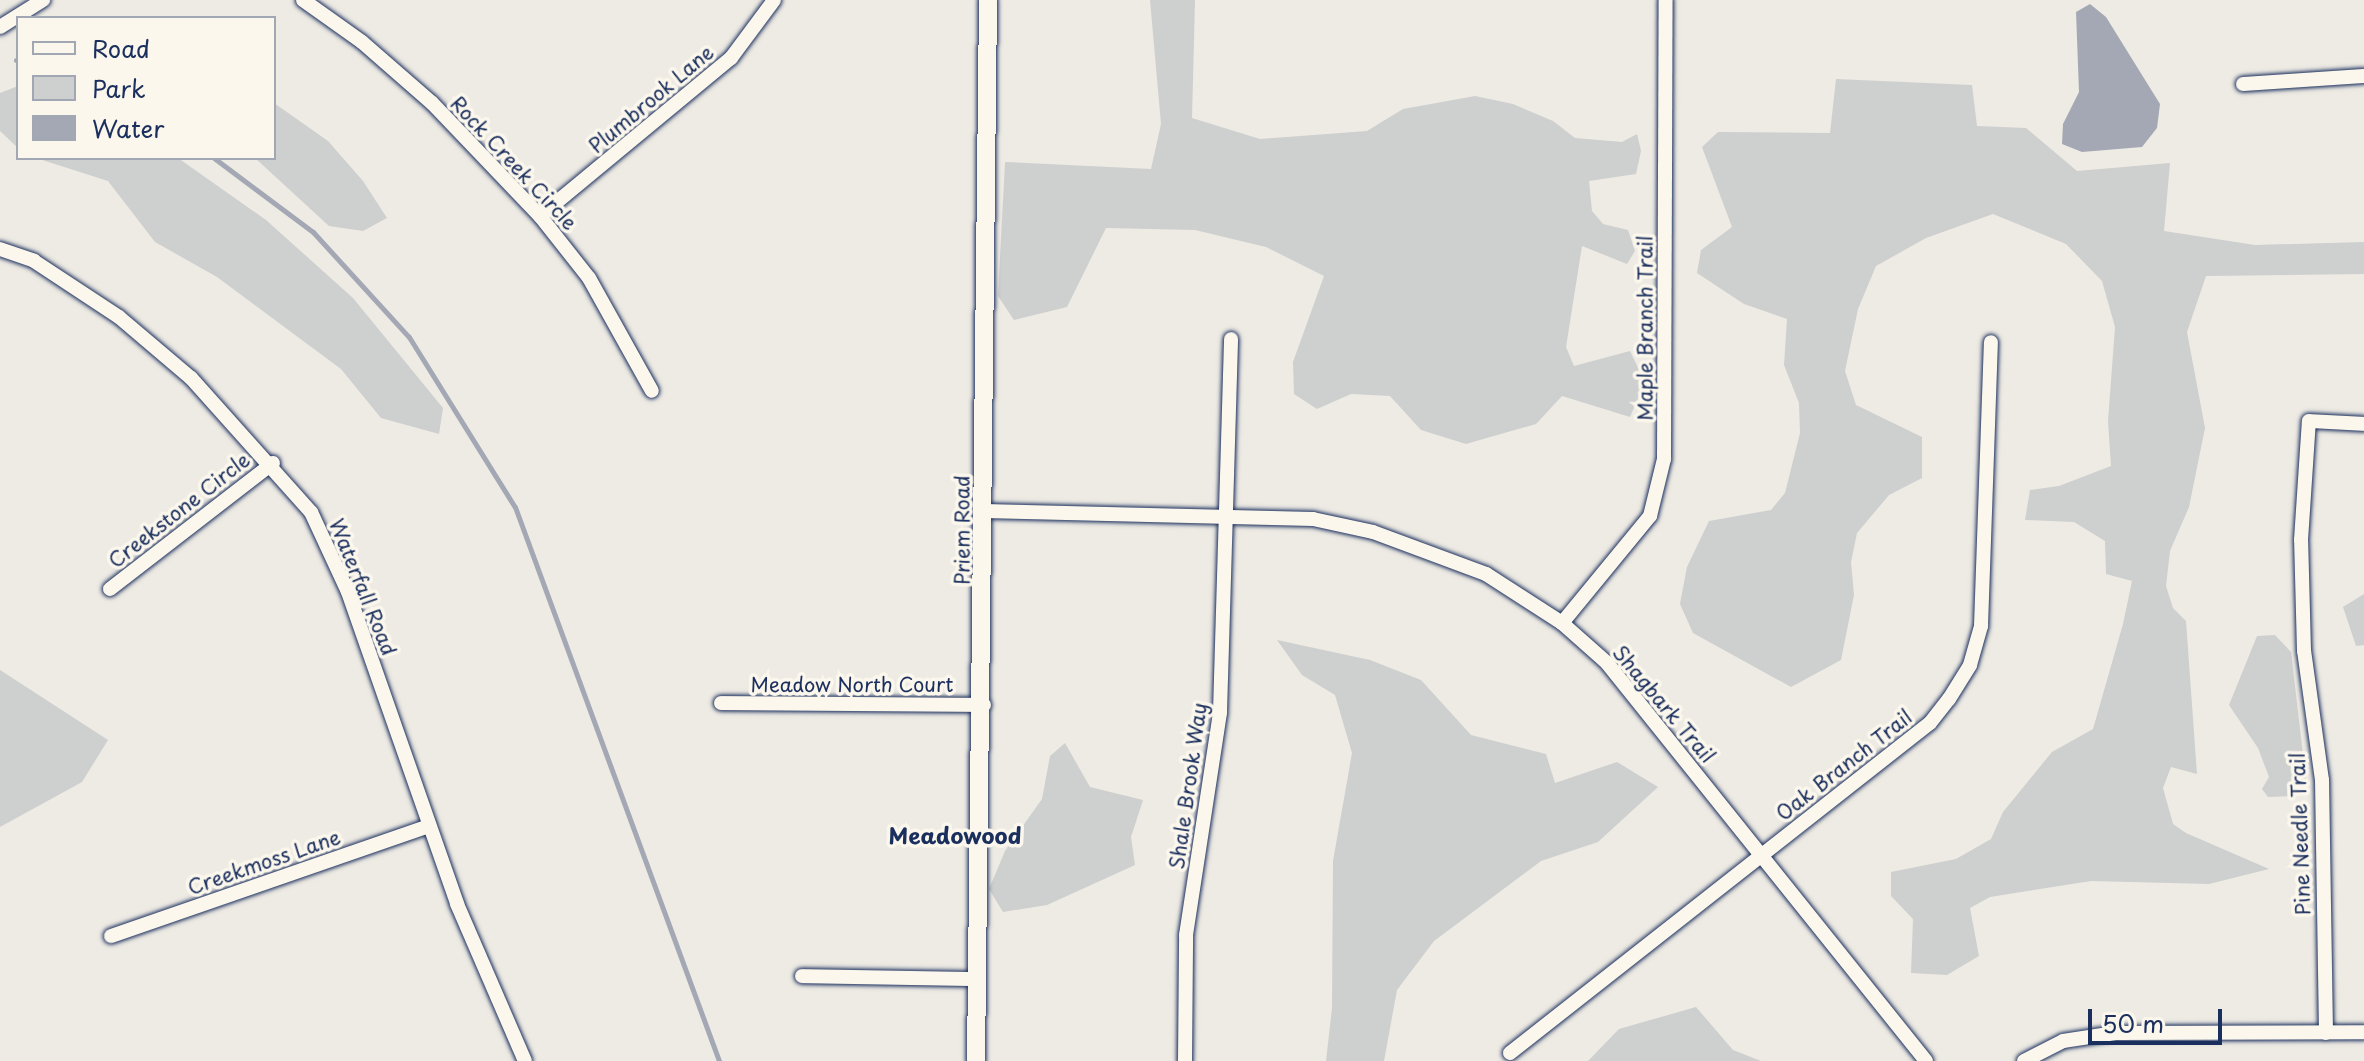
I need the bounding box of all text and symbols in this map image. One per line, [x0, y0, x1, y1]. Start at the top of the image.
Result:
legend [16, 16, 276, 160]
text: Road [92, 30, 150, 66]
street label: Plumbrook Lane [583, 40, 719, 158]
text: Park [92, 70, 146, 106]
street label: Rock Creek Circle [446, 91, 582, 235]
text: Water [92, 110, 164, 146]
street label: Maple Branch Trail [1633, 235, 1657, 421]
street label: Creekstone Circle [104, 447, 254, 573]
street label: Priem Road [950, 475, 974, 585]
street label: Waterfall Road [325, 515, 401, 659]
street label: Shagbark Trail [1608, 640, 1720, 768]
street label: Meadow North Court [750, 672, 954, 696]
street label: Shale Brook Way [1164, 701, 1212, 871]
street label: Oak Branch Trail [1771, 704, 1917, 826]
street label: Pine Needle Trail [2285, 752, 2315, 916]
district label: Meadowood [889, 822, 1021, 848]
street label: Creekmoss Lane [185, 825, 343, 899]
scale bar [2092, 993, 2226, 1043]
text: 50 m [2102, 1005, 2164, 1041]

